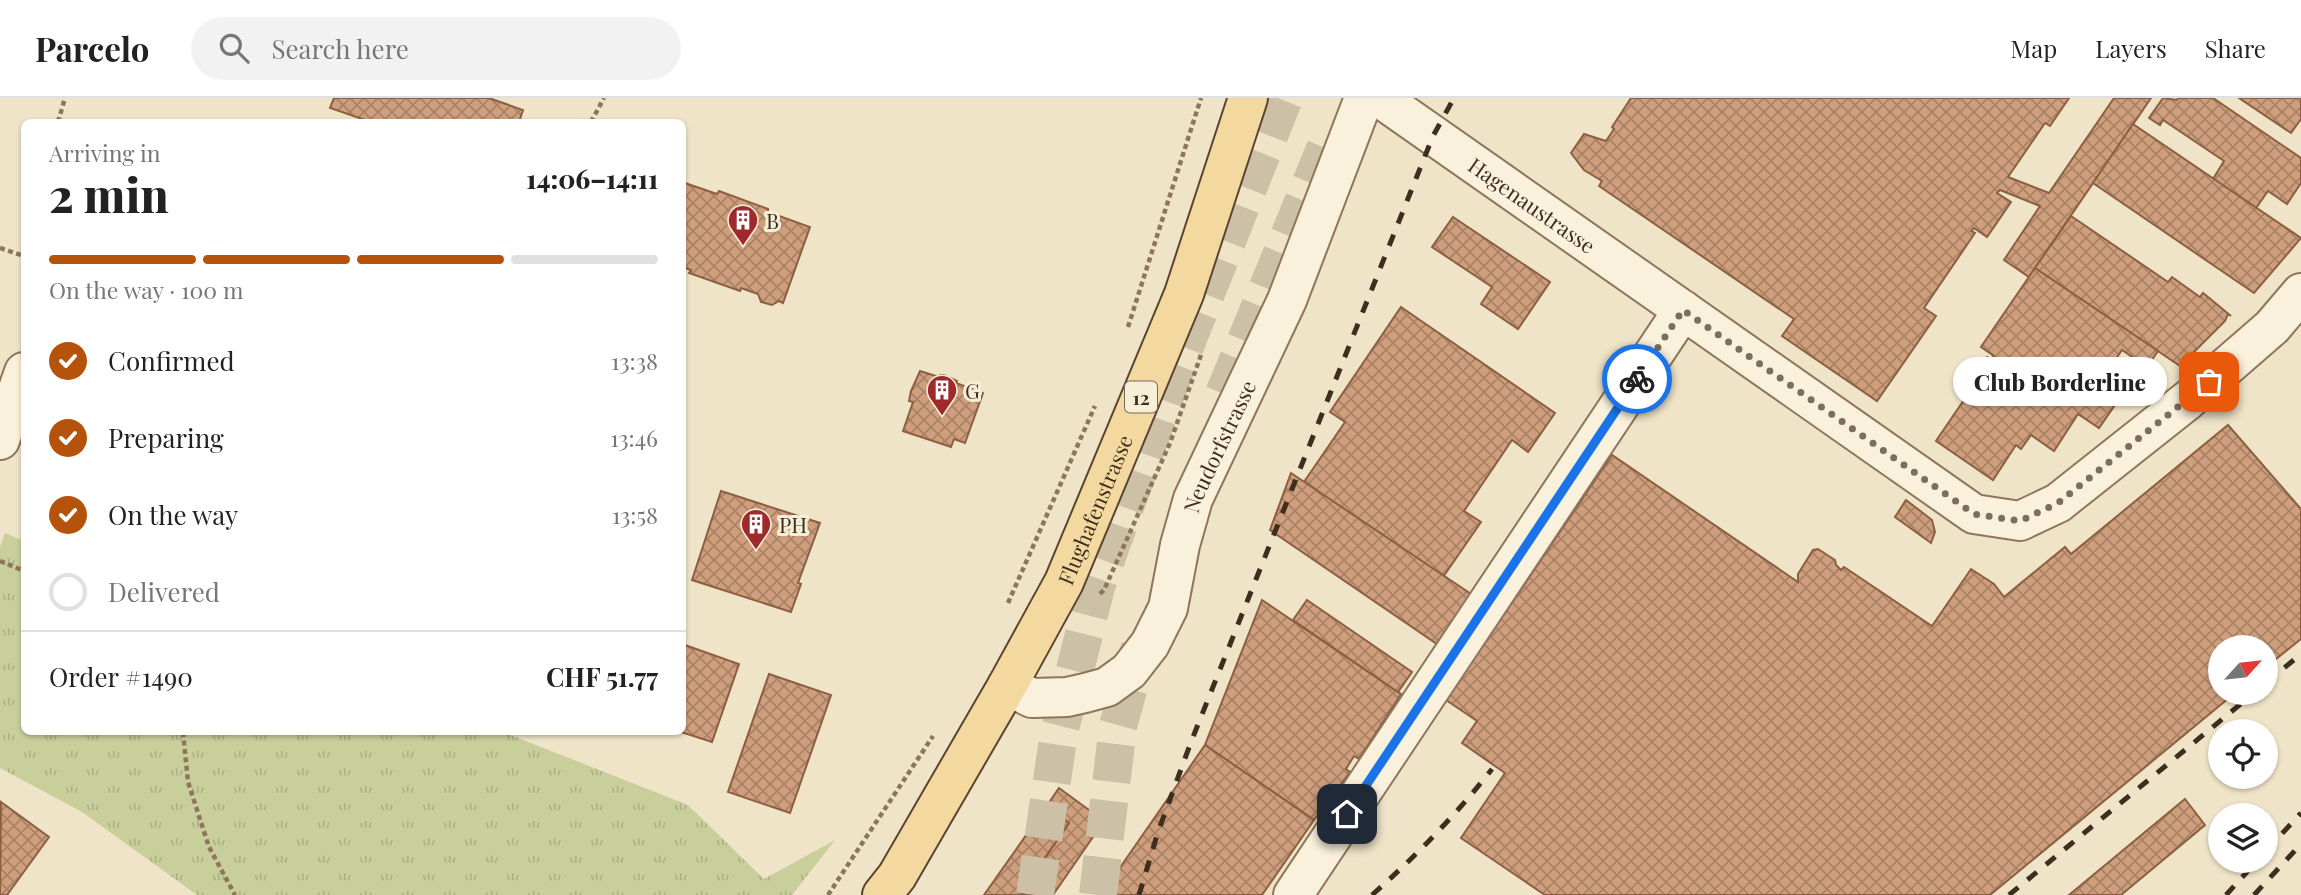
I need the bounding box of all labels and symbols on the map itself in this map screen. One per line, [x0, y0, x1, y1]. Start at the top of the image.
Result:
street label: Hagenaustrasse [1463, 150, 1601, 259]
building icon: B [726, 203, 760, 247]
place label: B [766, 206, 779, 234]
courier [1602, 344, 1672, 414]
pin [2179, 352, 2239, 412]
callout: Club Borderline [1954, 358, 2167, 406]
building icon: G [925, 373, 959, 417]
street label: Neudorfstrasse [1176, 375, 1261, 516]
place label: G [965, 376, 980, 404]
road number: 12 [1125, 382, 1157, 412]
street label: Flughafenstrasse [1051, 430, 1138, 589]
building icon: PH [739, 507, 773, 551]
place label: PH [779, 510, 807, 538]
north arrow [2208, 635, 2278, 705]
pin [1317, 784, 1377, 844]

